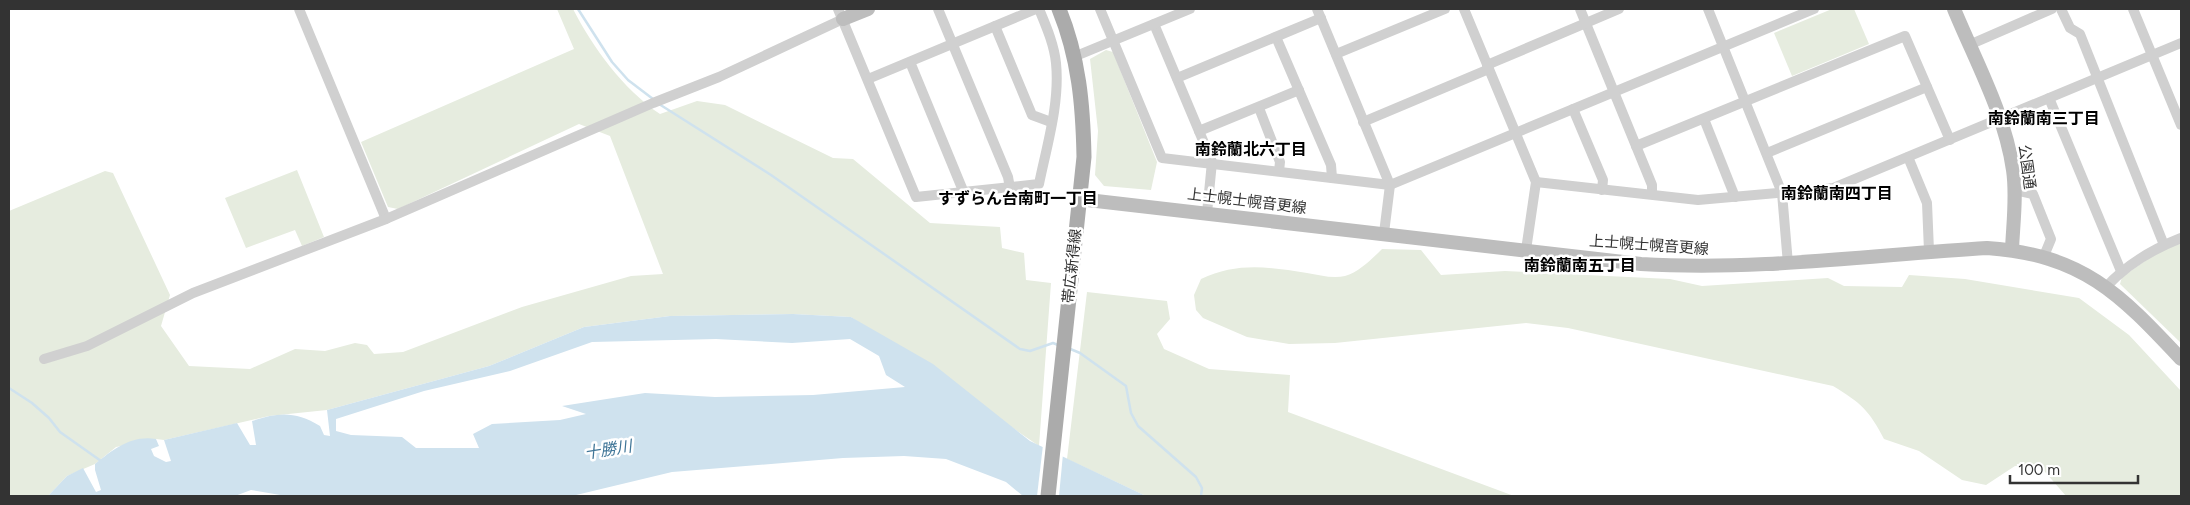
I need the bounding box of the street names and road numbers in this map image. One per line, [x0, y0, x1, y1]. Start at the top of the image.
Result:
street label: 公園通 [2015, 143, 2039, 191]
street label: 上士幌士幌音更線 [1186, 185, 1308, 217]
street label: 帯広新得線 [1059, 228, 1085, 304]
street label: 上士幌士幌音更線 [1589, 232, 1709, 258]

